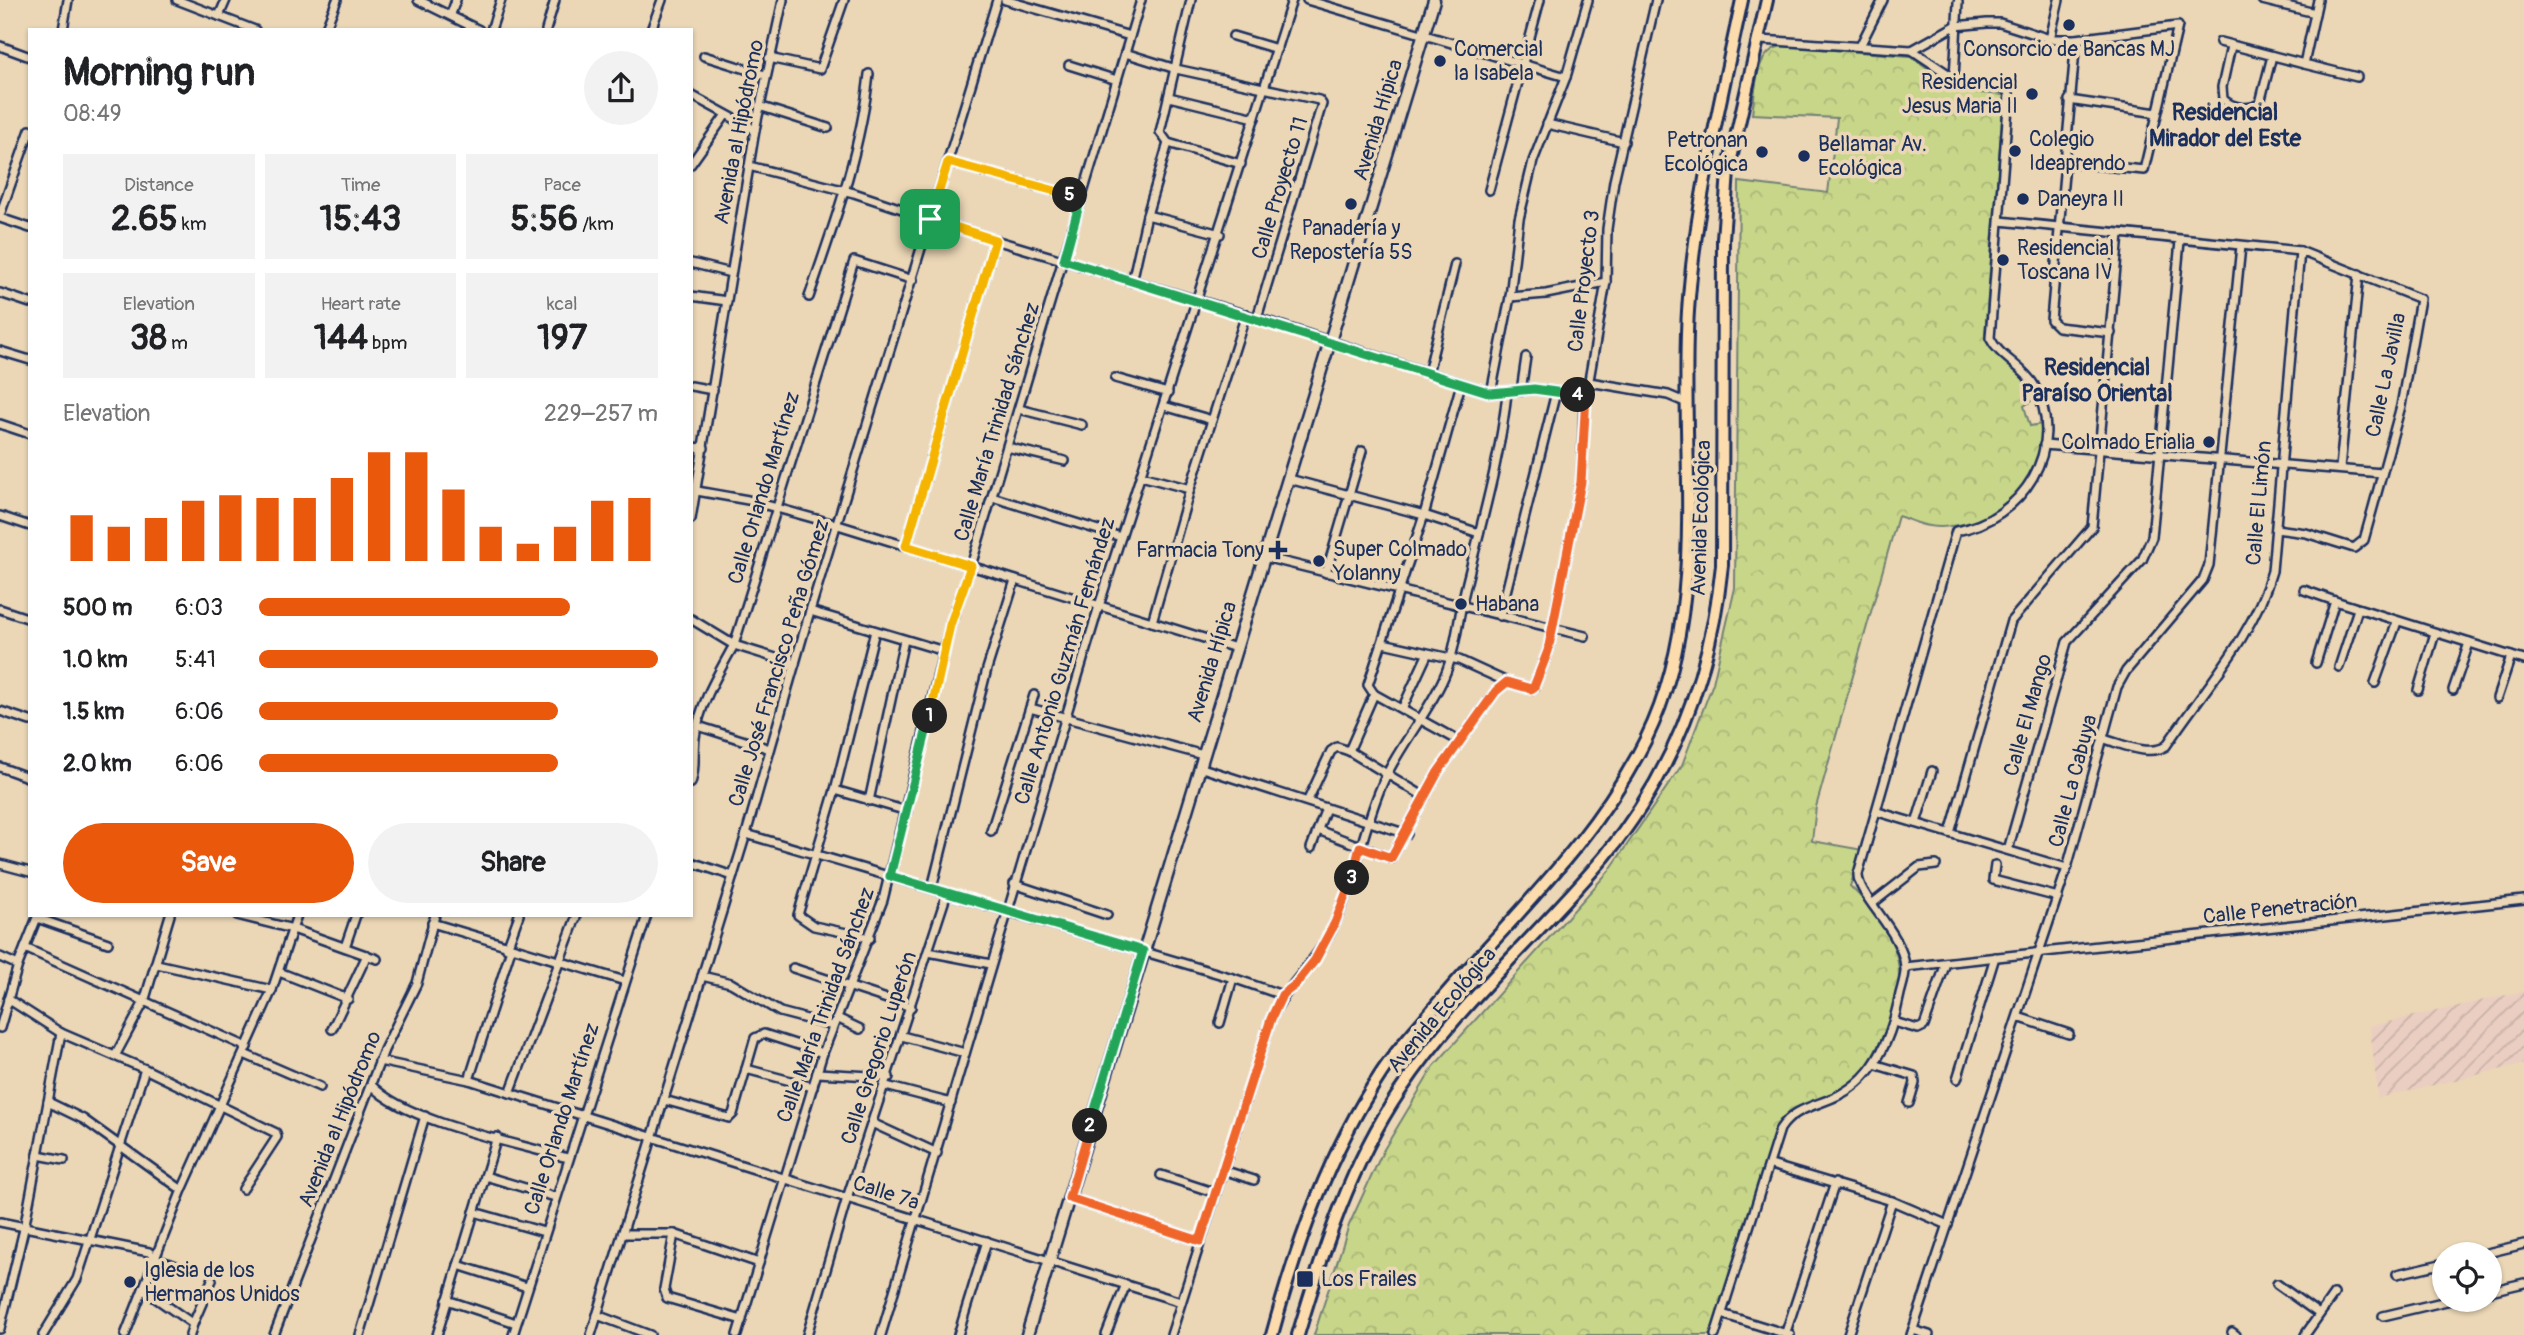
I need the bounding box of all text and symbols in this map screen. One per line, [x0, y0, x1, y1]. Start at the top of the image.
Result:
marker: Consorcio de Bancas MJ [2061, 17, 2077, 33]
place label: Comercial la Isabela [1454, 36, 1543, 87]
place label: Consorcio de Bancas MJ [1963, 36, 2175, 63]
street label: Avenida al Hipódromo [708, 37, 770, 227]
text: Morning run [63, 49, 255, 97]
button: share [584, 51, 658, 125]
marker: Comercial la Isabela [1432, 53, 1448, 69]
street label: Avenida Hípica [1347, 56, 1409, 184]
place label: Residencial Jesus Maria II [1902, 69, 2018, 120]
marker: Residencial Jesus Maria II [2024, 86, 2040, 102]
district label: Residencial Mirador del Este [2149, 98, 2302, 153]
text: 08:49 [63, 99, 122, 128]
street label: Calle Proyecto 11 [1246, 113, 1314, 263]
place label: Colegio Ideaprendo [2029, 126, 2126, 177]
place label: Petronan Ecológica [1664, 127, 1748, 178]
place label: Bellamar Av. Ecológica [1818, 131, 1927, 182]
marker: Colegio Ideaprendo [2007, 143, 2023, 159]
marker: Petronan Ecológica [1754, 144, 1770, 160]
marker: Bellamar Av. Ecológica [1796, 148, 1812, 164]
text: Distance [124, 173, 194, 197]
text: Time [341, 173, 380, 197]
text: Pace [543, 173, 581, 197]
pin: 5 [1052, 178, 1088, 212]
text: 5 [1064, 182, 1075, 206]
place label: Daneyra II [2037, 186, 2124, 213]
pin [900, 189, 960, 249]
marker: Daneyra II [2015, 191, 2031, 207]
marker: Panadería y Repostería 5S [1343, 196, 1359, 212]
text: 2.65 [111, 197, 178, 241]
text: 15:43 [320, 197, 401, 241]
text: 5:56 [510, 197, 578, 241]
icon: arrive [911, 200, 949, 238]
street label: Calle Proyecto 3 [1562, 208, 1606, 354]
text: km [178, 212, 207, 236]
text: /km [578, 212, 614, 236]
place label: Panadería y Repostería 5S [1289, 215, 1413, 266]
place label: Residencial Toscana IV [2017, 235, 2114, 286]
marker: Residencial Toscana IV [1995, 252, 2011, 268]
text: Elevation [123, 292, 195, 316]
text: Heart rate [320, 292, 401, 316]
text: kcal [547, 292, 578, 316]
street label: Calle María Trinidad Sánchez [948, 299, 1046, 545]
street label: Calle La Javilla [2360, 310, 2412, 440]
text: 38 [130, 316, 167, 360]
text: 144 [314, 316, 368, 360]
text: 197 [537, 316, 587, 360]
text: m [167, 331, 188, 355]
text: bpm [368, 331, 407, 355]
district label: Residencial Paraíso Oriental [2021, 353, 2173, 408]
pin: 4 [1560, 378, 1596, 412]
text: 4 [1572, 382, 1583, 406]
street label: Calle Orlando Martínez [722, 388, 806, 588]
text: Elevation [63, 399, 151, 428]
text: 229–257 m [544, 399, 658, 428]
place label: Colmado Erialia [2061, 429, 2195, 456]
marker: Colmado Erialia [2201, 434, 2217, 450]
street label: Calle El Limón [2240, 439, 2278, 567]
street label: Avenida Ecológica [1685, 440, 1717, 596]
street label: Calle Antonio Guzmán Fernández [1008, 514, 1122, 808]
street label: Calle José Francisco Peña Gómez [722, 516, 836, 810]
place label: Super Colmado Yolanny [1332, 536, 1467, 587]
place label: Farmacia Tony [1136, 537, 1264, 564]
marker: Farmacia Tony [1270, 542, 1286, 558]
marker: Super Colmado Yolanny [1311, 553, 1327, 569]
place label: Habana [1475, 591, 1539, 618]
text: 500 m [63, 593, 132, 622]
text: 6:03 [175, 593, 223, 622]
marker: Habana [1453, 596, 1469, 612]
street label: Avenida Hípica [1181, 598, 1243, 726]
text: 1.0 km [63, 645, 128, 674]
text: 5:41 [175, 645, 216, 674]
street label: Calle El Mango [1998, 651, 2058, 779]
text: 1.5 km [63, 697, 125, 726]
text: 6:06 [175, 697, 224, 726]
pin: 1 [912, 698, 948, 734]
text: 1 [926, 703, 933, 727]
street label: Calle La Cabuya [2042, 712, 2104, 850]
text: 2.0 km [63, 749, 132, 778]
text: 6:06 [175, 749, 224, 778]
button: Save [63, 823, 354, 903]
button: Share [368, 823, 658, 903]
pin: 3 [1334, 860, 1370, 896]
text: 3 [1346, 865, 1357, 889]
street label: Calle María Trinidad Sánchez [771, 884, 881, 1126]
street label: Calle Penetración [2202, 887, 2358, 931]
street label: Avenida Ecológica [1381, 942, 1503, 1078]
street label: Calle Gregorio Luperón [835, 948, 923, 1148]
street label: Calle Orlando Martínez [518, 1020, 606, 1218]
street label: Avenida al Hipódromo [292, 1027, 388, 1211]
pin: 2 [1072, 1108, 1108, 1144]
text: 2 [1084, 1113, 1095, 1137]
street label: Calle 7a [849, 1170, 923, 1216]
map controls [2432, 1242, 2502, 1312]
button: locate [2432, 1242, 2502, 1312]
place label: Iglesia de los Hermanos Unidos [144, 1257, 300, 1308]
place label: Los Frailes [1321, 1266, 1417, 1293]
marker: Los Frailes [1295, 1269, 1315, 1289]
marker: Iglesia de los Hermanos Unidos [122, 1274, 138, 1290]

